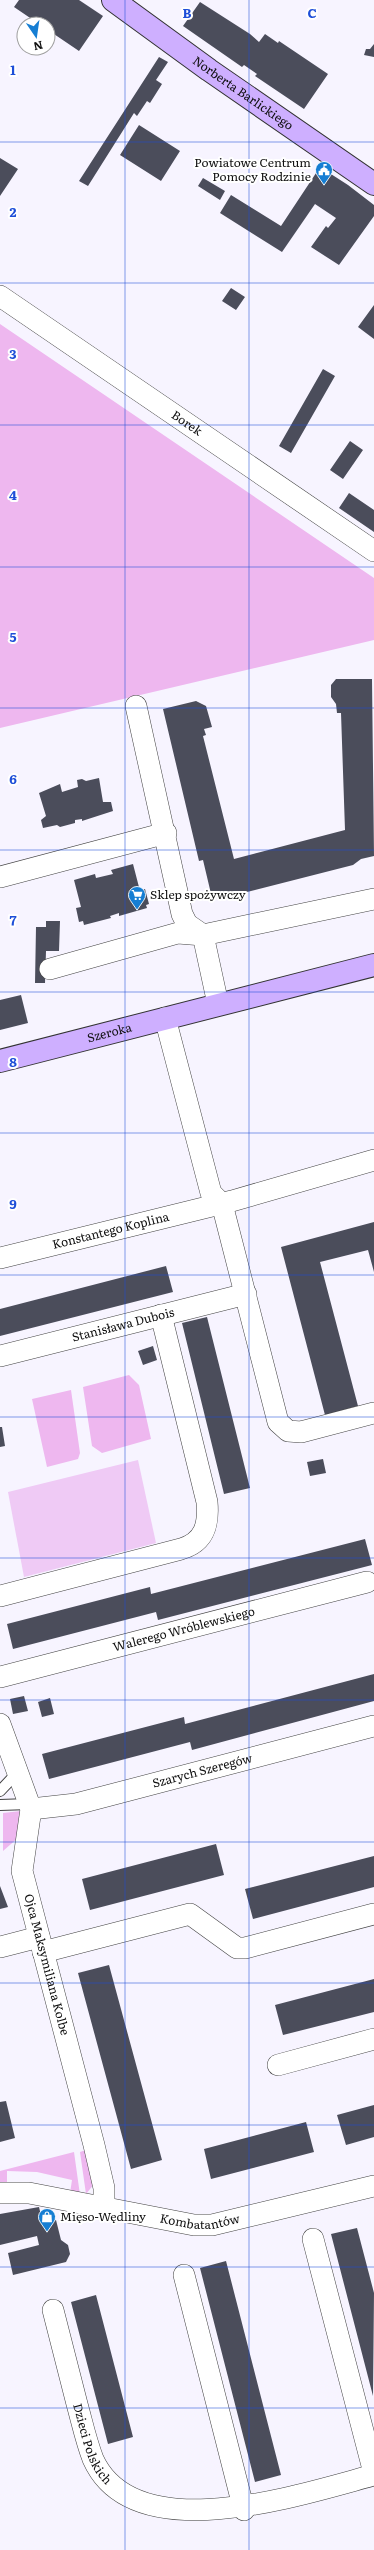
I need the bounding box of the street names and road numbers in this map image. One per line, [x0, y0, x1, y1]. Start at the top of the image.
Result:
street label: Norberta Barlickiego [189, 51, 298, 134]
street label: Borek [168, 406, 207, 440]
street label: Szeroka [85, 1017, 134, 1046]
street label: Konstantego Koplina [50, 1207, 171, 1253]
street label: Stanisława Dubois [70, 1302, 177, 1346]
street label: Walerego Wróblewskiego [111, 1601, 257, 1655]
street label: Szarych Szeregów [150, 1748, 255, 1792]
street label: Ojca Maksymiliana Kolbe [20, 1892, 75, 2037]
street label: Kombatantów [158, 2208, 242, 2233]
street label: Dzieci Polskich [69, 2401, 117, 2488]

